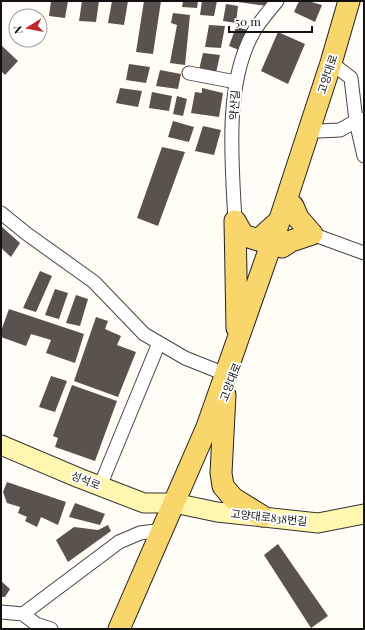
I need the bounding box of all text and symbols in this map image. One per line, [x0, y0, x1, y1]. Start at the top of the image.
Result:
north arrow [8, 8, 48, 48]
scale bar [229, 8, 312, 34]
text: 50 m [235, 13, 261, 29]
text: N [10, 25, 26, 35]
street label: 고양대로 [314, 52, 340, 96]
street label: 약산길 [225, 89, 243, 121]
street label: 고양대로 [216, 360, 244, 404]
street label: 성석로 [69, 467, 103, 493]
street label: 고양대로838번길 [230, 506, 308, 528]

